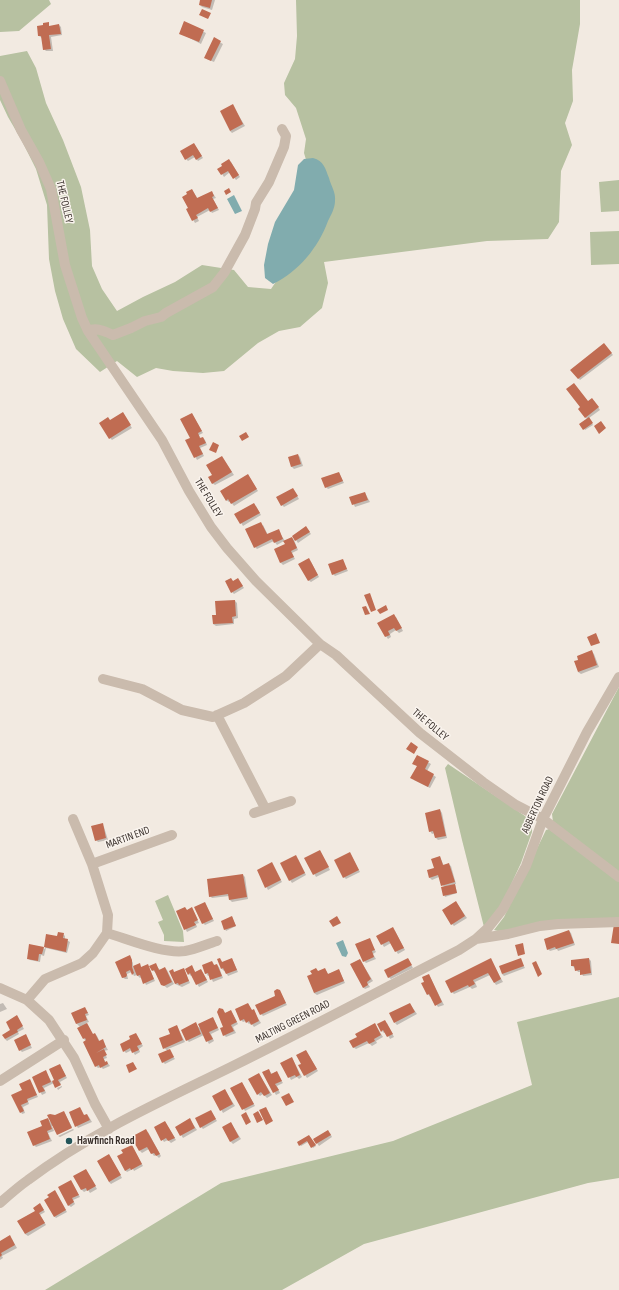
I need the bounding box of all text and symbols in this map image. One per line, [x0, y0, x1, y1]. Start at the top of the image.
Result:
street label: THE FOLLEY [53, 179, 75, 225]
street label: THE FOLLEY [191, 476, 225, 520]
street label: THE FOLLEY [409, 706, 451, 744]
street label: ABBERTON ROAD [519, 774, 557, 836]
street label: MARTIN END [104, 824, 152, 852]
street label: MALTING GREEN ROAD [254, 998, 332, 1046]
place label: Hawfinch Road [77, 1134, 135, 1148]
marker: Hawfinch Road [64, 1136, 74, 1146]

